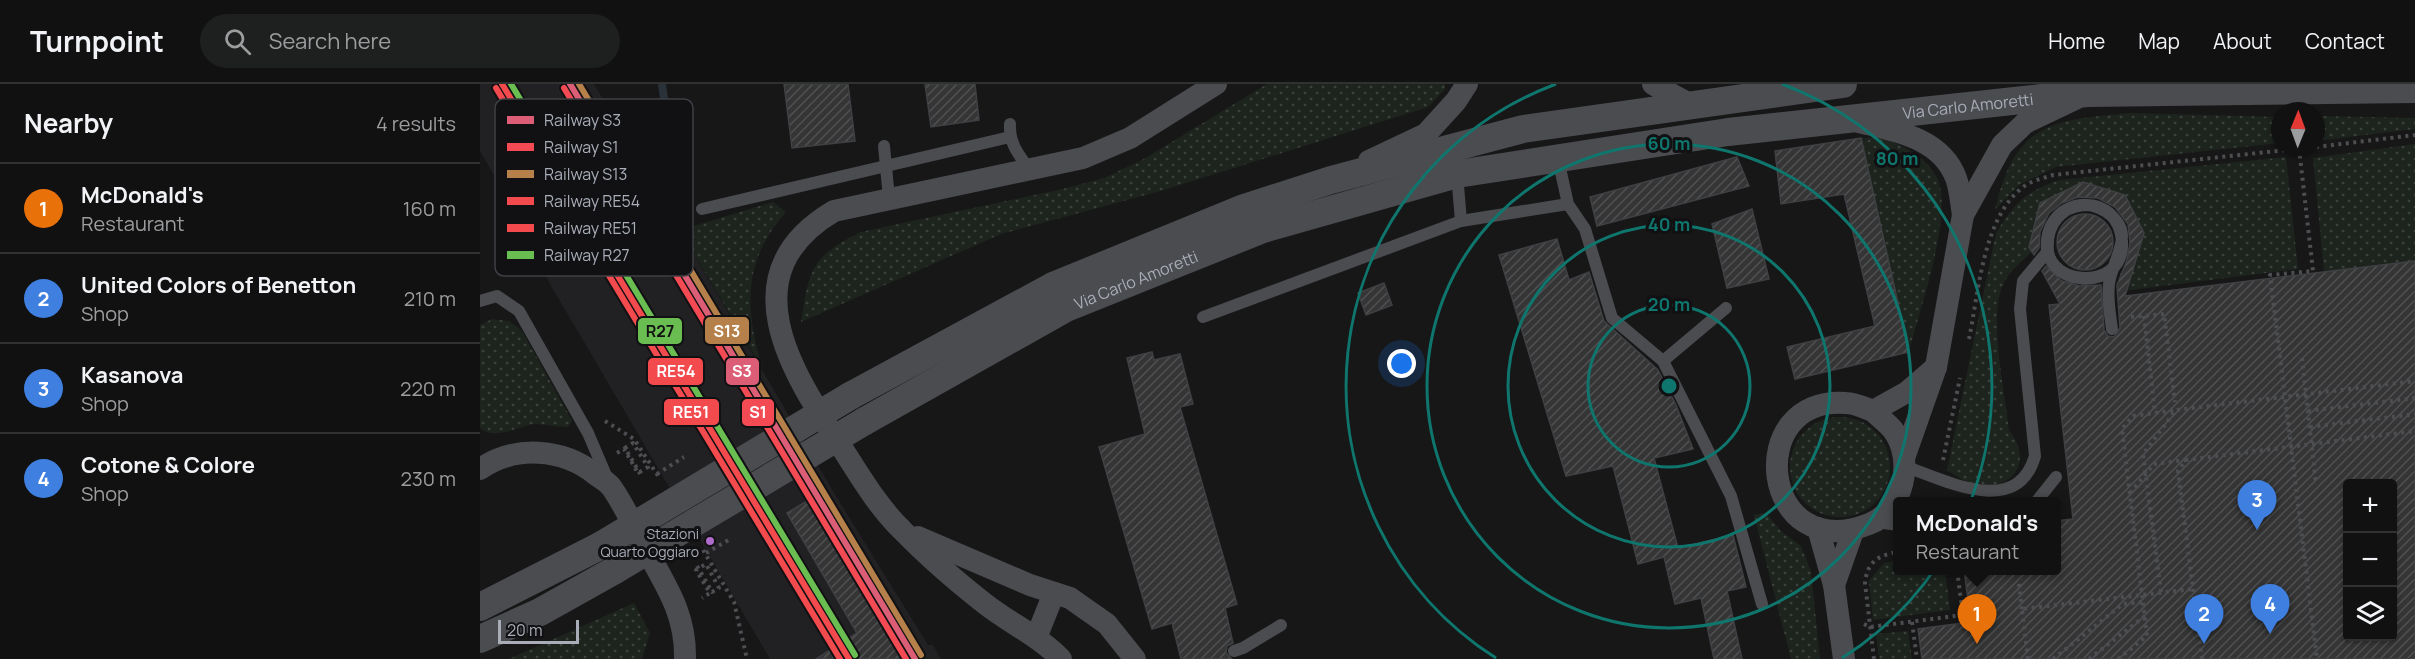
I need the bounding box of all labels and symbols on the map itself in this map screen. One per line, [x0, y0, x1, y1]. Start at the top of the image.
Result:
street label: Via Carlo Amoretti [1901, 88, 2034, 124]
legend [495, 99, 693, 276]
north arrow [2271, 102, 2325, 156]
text: Railway S3 [544, 109, 621, 131]
text: 60 m [1648, 131, 1690, 155]
text: Railway S1 [544, 136, 618, 158]
text: 80 m [1876, 146, 1918, 170]
text: Railway S13 [544, 163, 627, 185]
text: Railway RE54 [544, 190, 640, 212]
text: 40 m [1648, 212, 1690, 236]
text: Railway RE51 [544, 217, 637, 239]
text: Railway R27 [544, 244, 630, 266]
street label: Via Carlo Amoretti [1071, 245, 1201, 315]
text: 20 m [1648, 292, 1690, 316]
line badge: S13 [704, 316, 750, 345]
line badge: R27 [637, 317, 683, 345]
text: R27 [646, 320, 674, 342]
text: S13 [714, 320, 740, 342]
your location [1387, 349, 1416, 378]
line badge: RE54 [647, 357, 704, 386]
line badge: S3 [725, 357, 760, 386]
text: RE54 [656, 360, 696, 382]
text: S3 [732, 360, 752, 382]
centre of rings [1659, 376, 1679, 396]
line badge: RE51 [663, 398, 720, 426]
line badge: S1 [741, 398, 775, 427]
text: RE51 [673, 401, 709, 423]
text: S1 [749, 401, 767, 423]
pin: 3 [2238, 480, 2276, 530]
place label: Stazioni Quarto Oggiaro [600, 524, 699, 561]
marker: Stazioni Quarto Oggiaro [704, 535, 716, 547]
pin: 4 [2250, 584, 2290, 634]
pin: 1 [1958, 594, 1996, 644]
pin: 2 [2184, 594, 2224, 644]
scale bar [498, 617, 579, 644]

